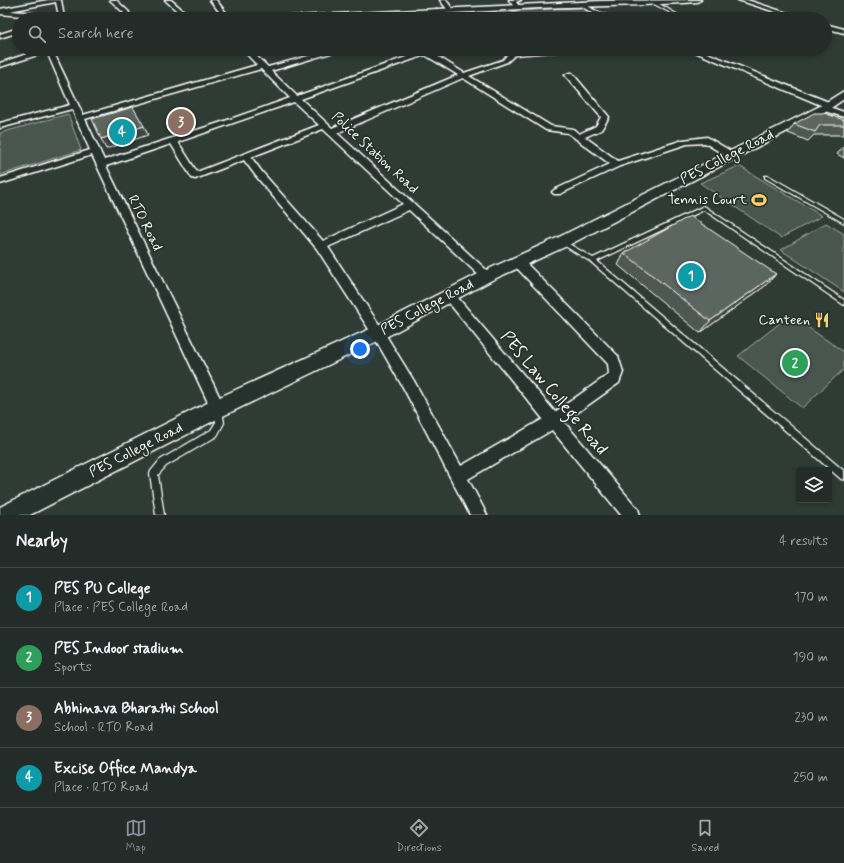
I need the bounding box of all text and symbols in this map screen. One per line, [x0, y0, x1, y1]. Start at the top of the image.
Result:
search box [12, 12, 832, 56]
icon: search [26, 23, 48, 45]
text: Search here [58, 24, 134, 44]
pin: 3 [168, 107, 194, 137]
street label: Police Station Road [328, 108, 422, 198]
pin: 4 [109, 117, 135, 147]
street label: PES College Road [677, 126, 777, 189]
place label: Tennis Court [668, 191, 748, 209]
sports icon: Tennis Court [750, 191, 768, 209]
street label: RTO Road [124, 192, 166, 254]
pin: 1 [678, 261, 704, 291]
street label: PES College Road [377, 275, 477, 340]
place label: Canteen [759, 311, 810, 329]
restaurant icon: Canteen [813, 311, 831, 329]
street label: PES Law College Road [493, 326, 612, 462]
your location [350, 339, 370, 359]
pin: 2 [782, 348, 808, 378]
street label: PES College Road [86, 419, 186, 482]
map controls [796, 467, 832, 503]
button: layers [796, 467, 832, 503]
text: Nearby [16, 530, 68, 552]
text: 4 results [779, 533, 828, 550]
text: PES PU College [54, 579, 151, 599]
text: 1 [26, 589, 32, 606]
text: 170 m [794, 589, 828, 606]
text: Place · PES College Road [54, 599, 188, 616]
text: PES Indoor stadium [54, 639, 184, 659]
text: 2 [26, 649, 32, 666]
text: 190 m [793, 649, 828, 666]
text: Sports [54, 659, 92, 676]
text: Abhinava Bharathi School [54, 699, 219, 719]
text: 3 [26, 709, 32, 726]
text: 230 m [794, 709, 828, 726]
text: School · RTO Road [54, 719, 153, 736]
text: Excise Office Mandya [54, 759, 197, 779]
text: 4 [25, 769, 33, 786]
text: 250 m [793, 769, 828, 786]
text: Place · RTO Road [54, 779, 148, 796]
tab: Map [125, 817, 147, 855]
tab: Directions [396, 817, 442, 855]
tab: Saved [691, 817, 719, 855]

